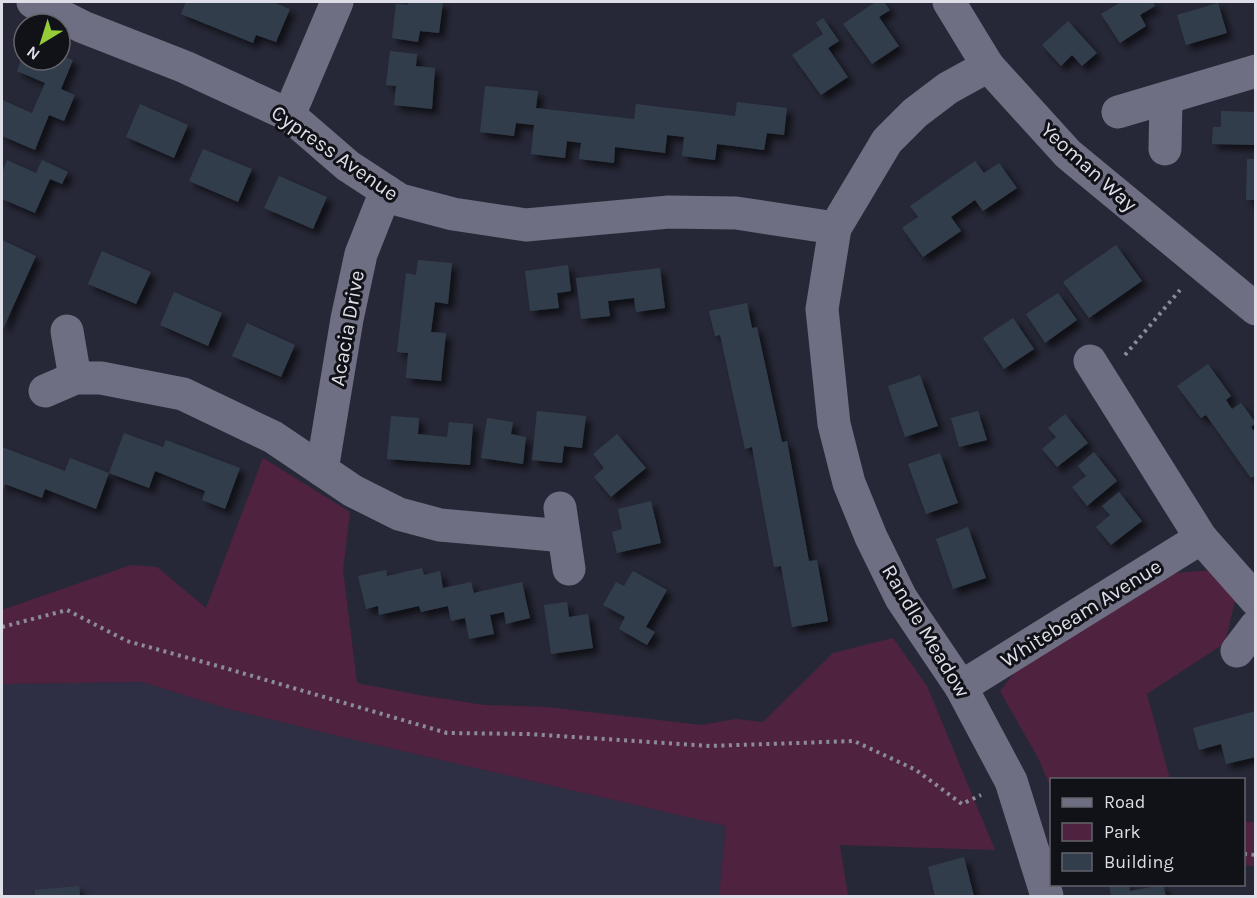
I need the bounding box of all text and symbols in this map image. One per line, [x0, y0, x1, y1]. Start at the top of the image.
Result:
north arrow [12, 12, 72, 72]
text: N [23, 42, 43, 64]
street label: Cypress Avenue [267, 100, 403, 206]
street label: Yeoman Way [1036, 118, 1142, 216]
street label: Acacia Drive [325, 268, 369, 388]
street label: Whitebeam Avenue [996, 554, 1166, 672]
street label: Randle Meadow [877, 560, 975, 702]
legend [1050, 778, 1245, 886]
text: Road [1104, 791, 1145, 813]
text: Park [1104, 821, 1141, 843]
text: Building [1104, 851, 1174, 873]

